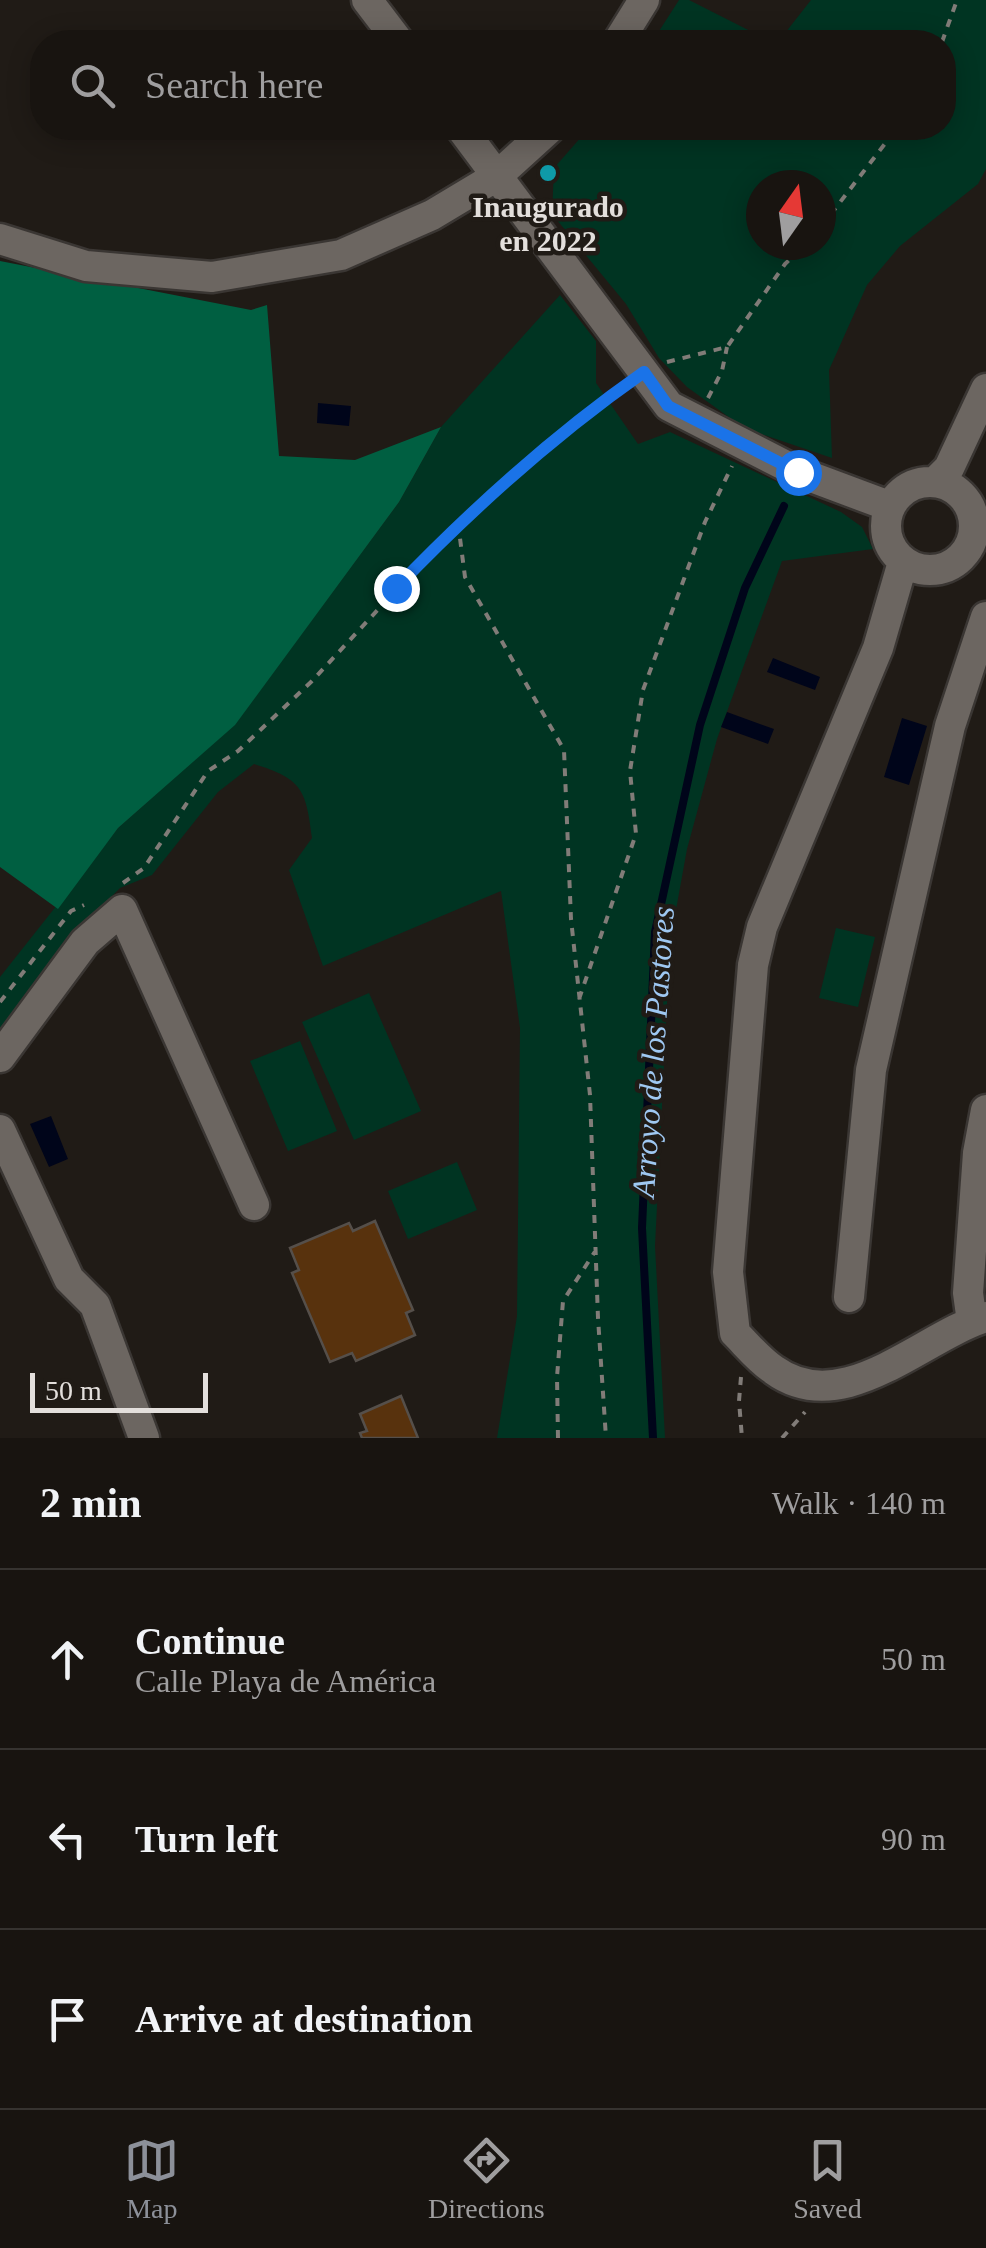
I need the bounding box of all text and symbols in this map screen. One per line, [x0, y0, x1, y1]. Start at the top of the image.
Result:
search box [30, 30, 956, 140]
icon: search [65, 58, 120, 113]
text: Search here [145, 64, 323, 106]
marker: Inaugurado en 2022 [537, 162, 559, 184]
north arrow [746, 170, 836, 260]
place label: Inaugurado en 2022 [472, 190, 624, 257]
route start [776, 450, 822, 496]
route end [374, 566, 420, 612]
water label: Arroyo de los Pastores [625, 905, 681, 1201]
scale bar [30, 1368, 208, 1412]
text: 50 m [45, 1375, 102, 1406]
text: 2 min [40, 1480, 142, 1526]
text: Walk · 140 m [772, 1485, 946, 1521]
text: Continue [135, 1620, 285, 1662]
icon: ahead [40, 1632, 95, 1687]
text: 50 m [881, 1641, 946, 1677]
text: Calle Playa de América [135, 1663, 436, 1699]
icon: left [40, 1812, 95, 1867]
text: Turn left [135, 1818, 278, 1860]
text: 90 m [881, 1821, 946, 1857]
icon: arrive [40, 1992, 95, 2047]
text: Arrive at destination [135, 1998, 473, 2040]
tab: Map [124, 2133, 179, 2225]
tab: Directions [428, 2133, 545, 2225]
tab: Saved [793, 2133, 862, 2225]

